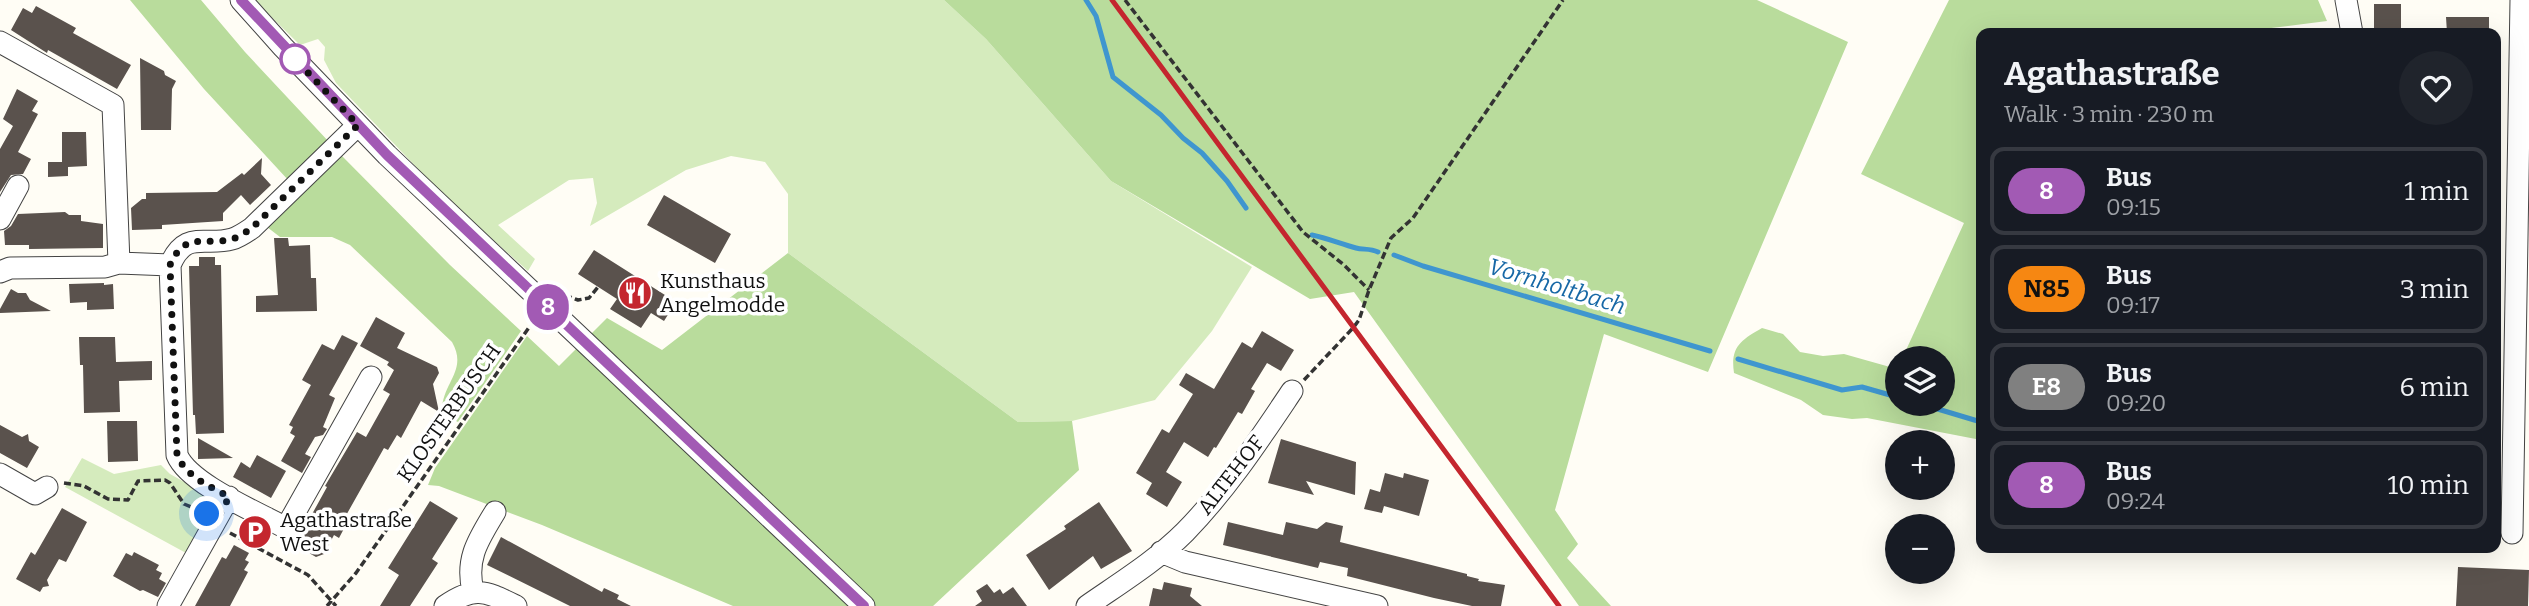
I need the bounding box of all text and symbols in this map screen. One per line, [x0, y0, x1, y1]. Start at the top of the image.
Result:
unlabelled marker [280, 44, 310, 74]
button: heart [2399, 51, 2473, 125]
text: Agathastraße [2004, 54, 2220, 94]
text: Walk · 3 min · 230 m [2004, 100, 2214, 128]
text: Bus [2106, 162, 2152, 193]
text: 1 min [2404, 176, 2469, 207]
text: 8 [2039, 177, 2054, 205]
text: 09:15 [2106, 193, 2161, 221]
water label: Vornholtbach [1485, 252, 1629, 320]
text: Bus [2106, 260, 2152, 291]
place label: Kunsthaus Angelmodde [660, 268, 785, 318]
restaurant icon: Kunsthaus Angelmodde [616, 274, 654, 312]
text: 3 min [2400, 274, 2469, 305]
text: N85 [2023, 275, 2070, 303]
line badge: 8 [525, 284, 571, 330]
text: 09:17 [2106, 291, 2160, 319]
text: 8 [541, 293, 555, 321]
street label: KLOSTERBUSCH [392, 339, 506, 487]
map controls [1885, 346, 1955, 584]
button: layers [1885, 346, 1955, 416]
text: Bus [2106, 358, 2152, 389]
text: 6 min [2400, 372, 2469, 403]
text: E8 [2032, 373, 2061, 401]
text: 09:20 [2106, 389, 2166, 417]
street label: ALTEHOF [1192, 430, 1270, 520]
button: + [1885, 430, 1955, 500]
text: Bus [2106, 456, 2152, 487]
text: 10 min [2388, 470, 2469, 501]
text: 8 [2039, 471, 2054, 499]
text: 09:24 [2106, 487, 2165, 515]
your location [189, 496, 224, 531]
place label: Agathastraße West [280, 507, 412, 557]
parking icon: Agathastraße West [236, 513, 274, 551]
button: − [1885, 514, 1955, 584]

